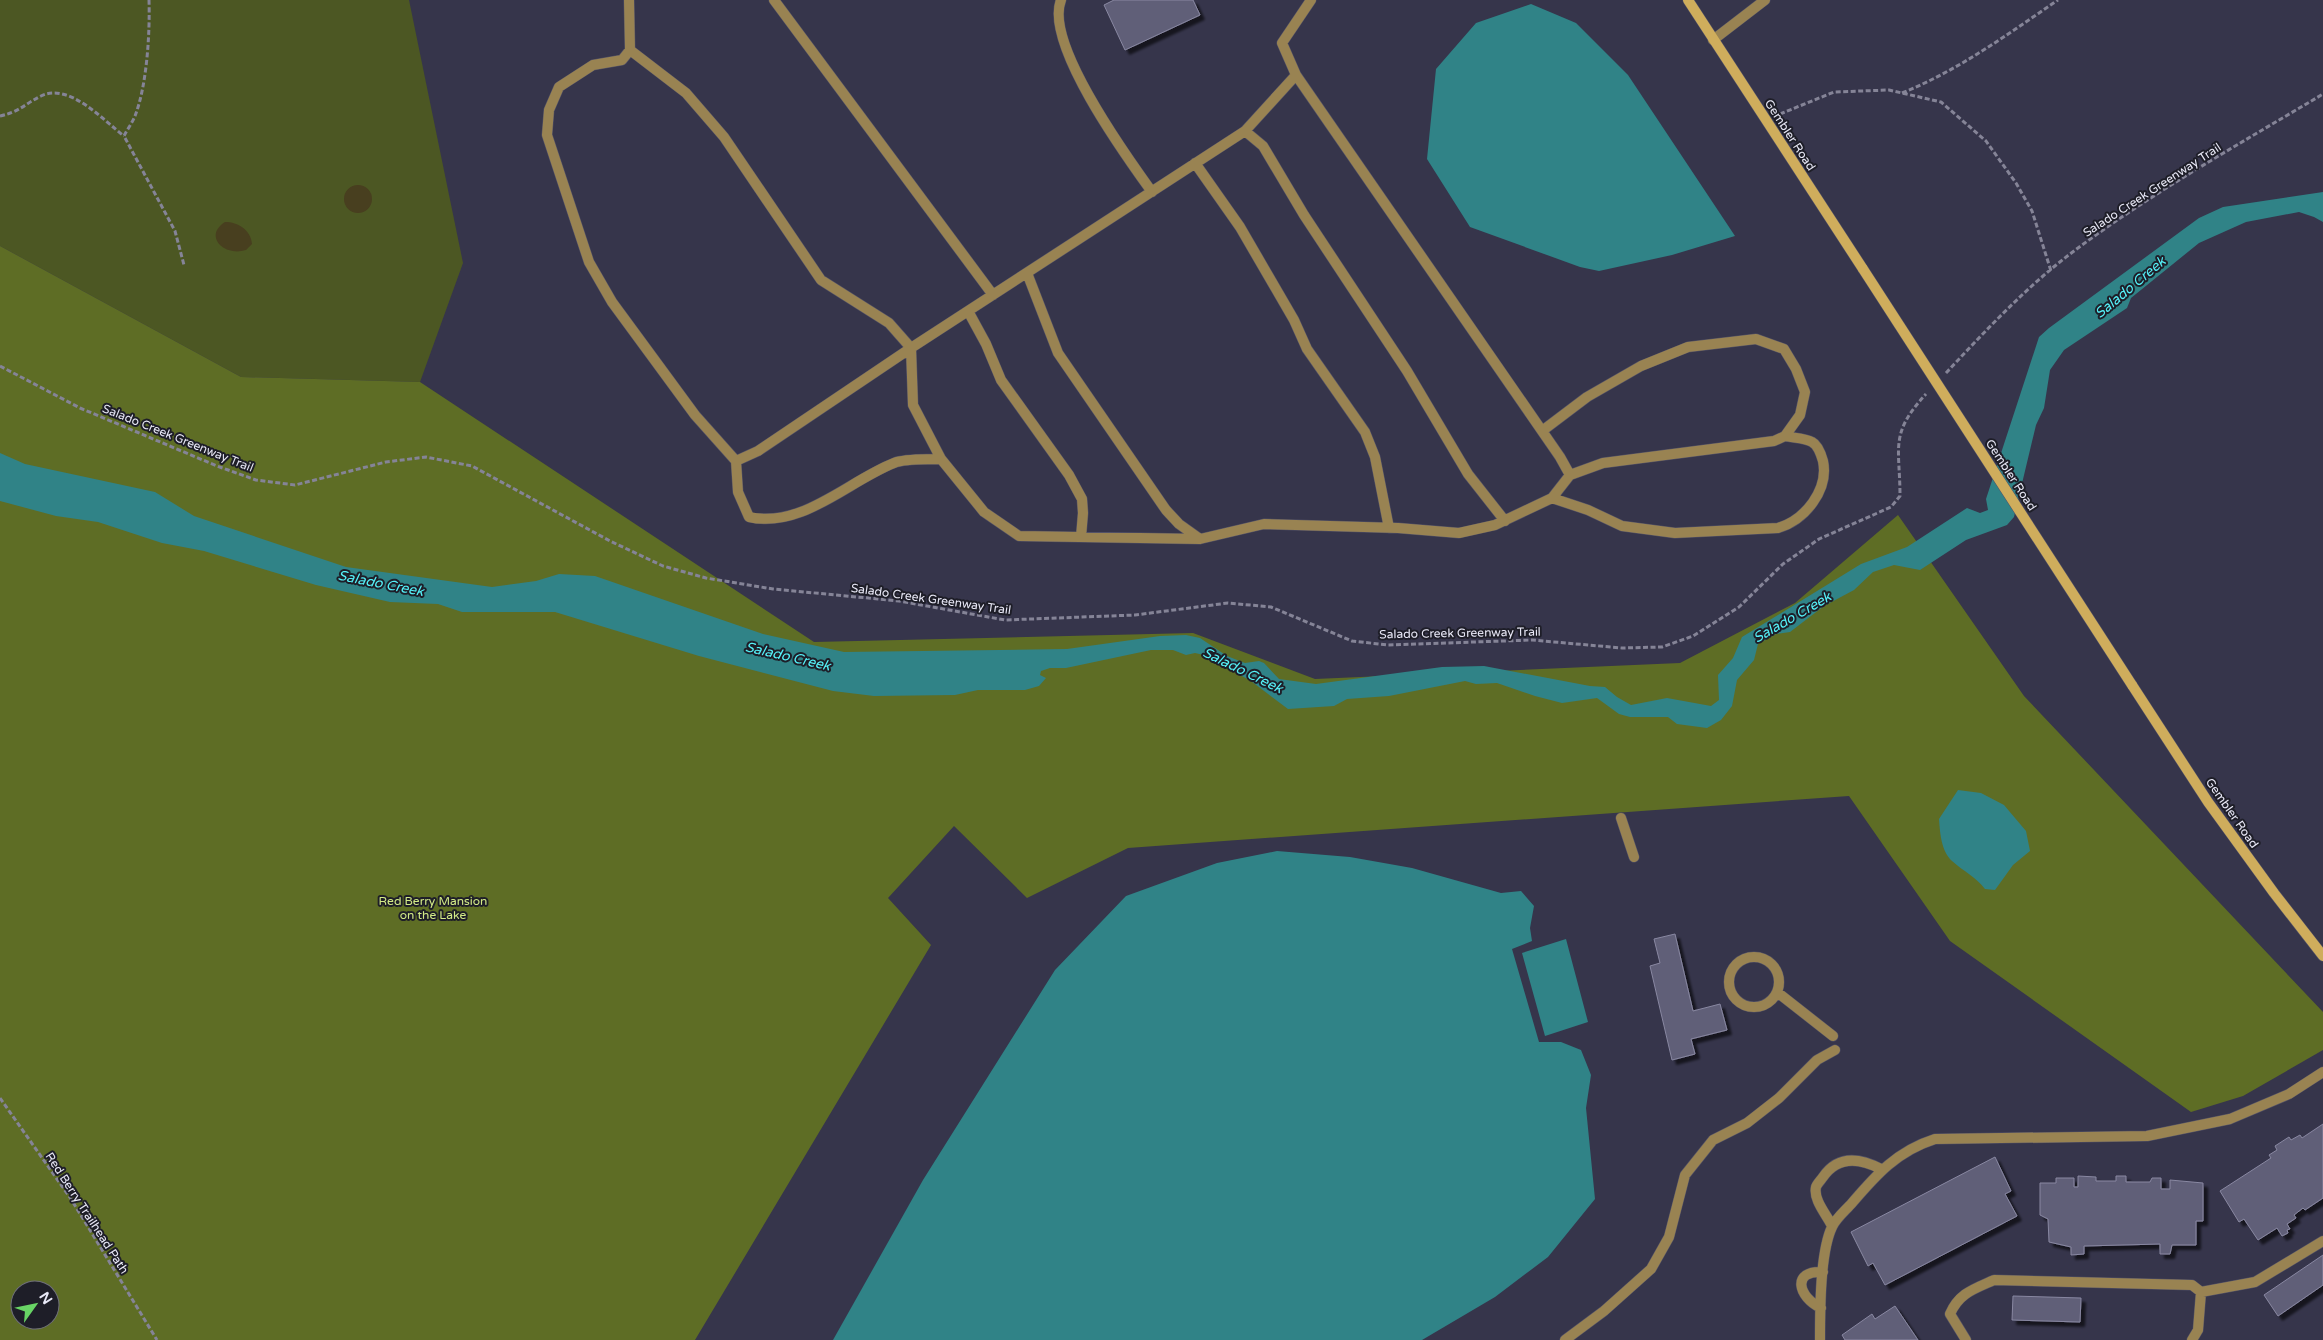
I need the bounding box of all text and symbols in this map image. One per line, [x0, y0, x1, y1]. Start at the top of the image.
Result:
street label: Gembler Road [1762, 97, 1818, 173]
street label: Salado Creek Greenway Trail [2080, 140, 2224, 240]
water label: Salado Creek [2091, 252, 2170, 322]
street label: Salado Creek Greenway Trail [100, 401, 256, 475]
street label: Gembler Road [1983, 437, 2039, 513]
water label: Salado Creek [337, 567, 427, 600]
street label: Salado Creek Greenway Trail [850, 581, 1012, 617]
water label: Salado Creek [1750, 588, 1835, 647]
street label: Salado Creek Greenway Trail [1379, 625, 1541, 641]
water label: Salado Creek [744, 638, 834, 675]
water label: Salado Creek [1200, 644, 1287, 698]
street label: Gembler Road [2203, 775, 2261, 851]
park label: Red Berry Mansion on the Lake [379, 894, 487, 922]
street label: Red Berry Trailhead Path [43, 1150, 131, 1276]
north arrow [10, 1280, 60, 1330]
text: N [35, 1289, 56, 1308]

